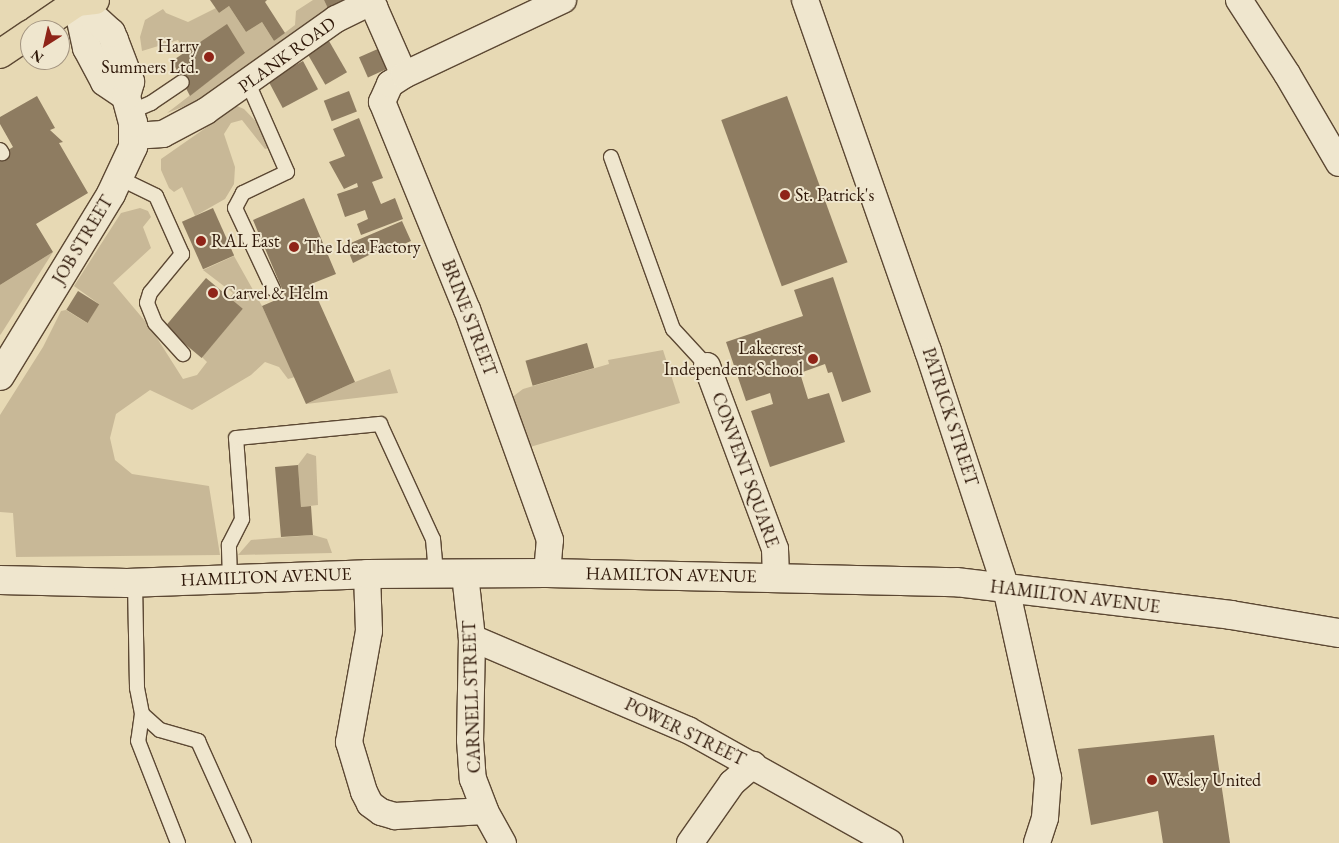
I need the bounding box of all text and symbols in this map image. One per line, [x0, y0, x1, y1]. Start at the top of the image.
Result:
street label: PLANK ROAD [234, 12, 340, 98]
north arrow [20, 20, 70, 70]
place label: Harry Summers Ltd. [101, 36, 199, 78]
text: N [27, 46, 47, 67]
marker: Harry Summers Ltd. [203, 51, 215, 63]
place label: St. Patrick's [795, 184, 874, 206]
marker: St. Patrick's [779, 189, 791, 201]
street label: JOB STREET [48, 192, 118, 288]
place label: RAL East [211, 230, 279, 252]
marker: RAL East [195, 235, 207, 247]
place label: The Idea Factory [304, 236, 421, 258]
marker: The Idea Factory [288, 241, 300, 253]
street label: BRINE STREET [437, 257, 501, 379]
place label: Carvel & Helm [223, 282, 328, 304]
marker: Carvel & Helm [207, 287, 219, 299]
place label: Lakecrest Independent School [664, 338, 803, 380]
street label: PATRICK STREET [917, 345, 983, 489]
marker: Lakecrest Independent School [807, 353, 819, 365]
street label: CONVENT SQUARE [707, 389, 783, 551]
street label: HAMILTON AVENUE [180, 563, 352, 591]
street label: HAMILTON AVENUE [585, 563, 757, 587]
street label: HAMILTON AVENUE [989, 576, 1161, 618]
street label: CARNELL STREET [459, 620, 485, 774]
street label: POWER STREET [621, 693, 749, 771]
place label: Wesley United [1162, 769, 1261, 791]
marker: Wesley United [1146, 774, 1158, 786]

